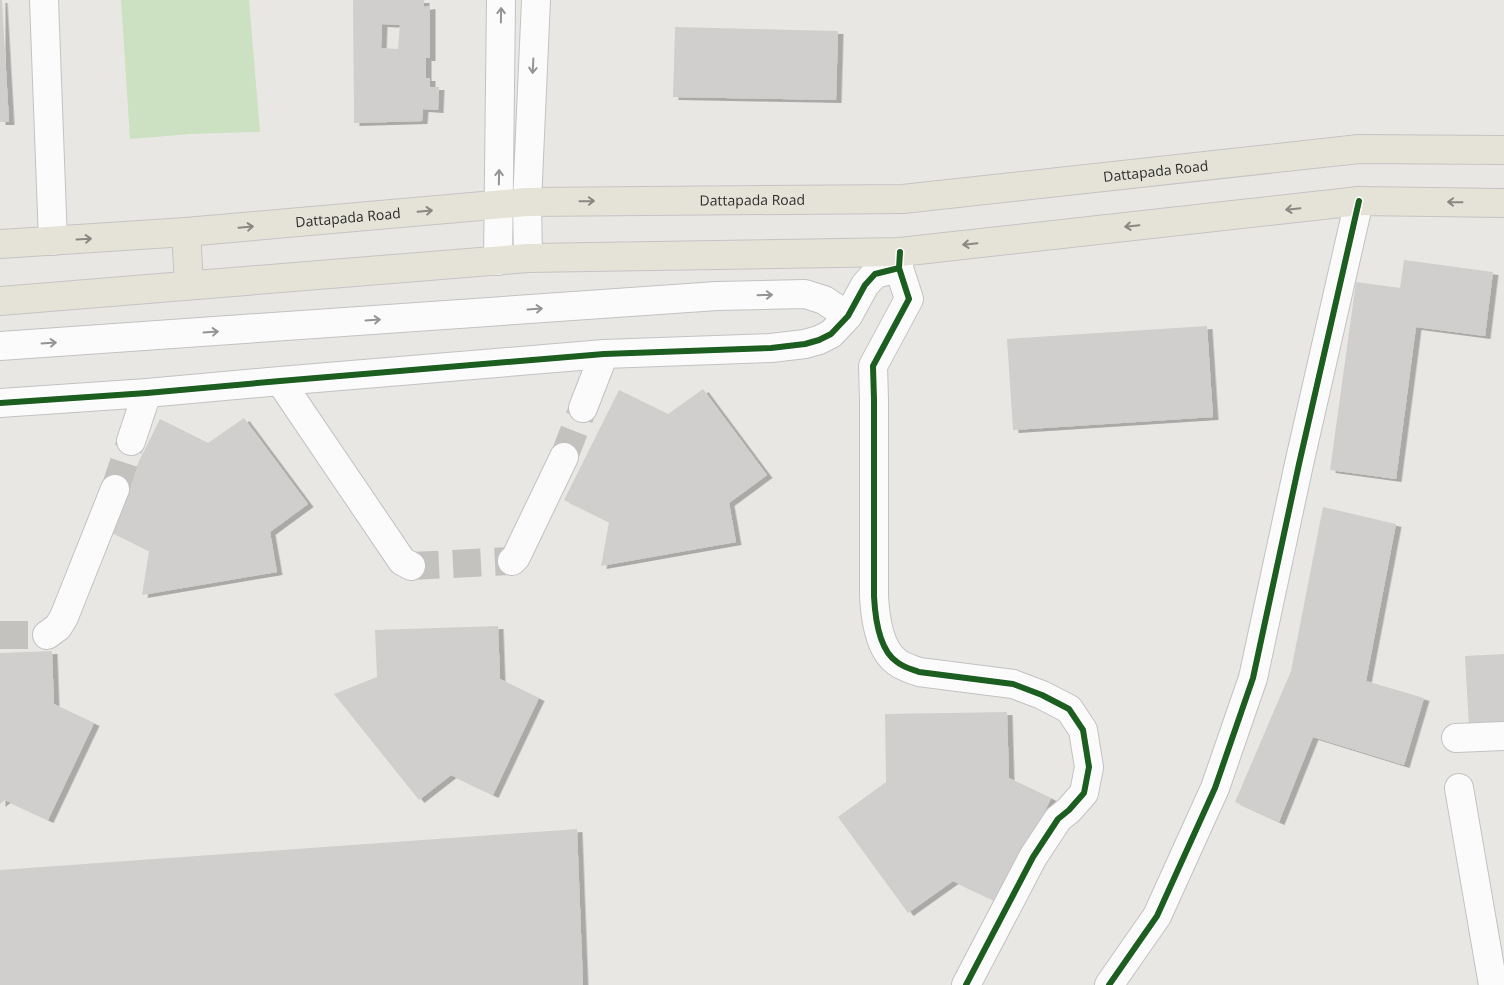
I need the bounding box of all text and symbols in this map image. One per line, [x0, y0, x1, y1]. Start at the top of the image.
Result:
one-way arrow [496, 7, 505, 23]
one-way arrow [529, 58, 538, 74]
street label: Dattapada Road [1102, 156, 1209, 186]
one-way arrow [494, 169, 504, 186]
street label: Dattapada Road [699, 190, 805, 210]
one-way arrow [579, 197, 595, 206]
one-way arrow [1448, 197, 1464, 207]
street label: Dattapada Road [295, 203, 401, 231]
one-way arrow [1285, 204, 1301, 214]
one-way arrow [417, 206, 433, 216]
one-way arrow [237, 222, 253, 231]
one-way arrow [1124, 222, 1140, 231]
one-way arrow [75, 234, 91, 243]
one-way arrow [962, 239, 978, 249]
one-way arrow [757, 290, 773, 300]
one-way arrow [527, 304, 543, 313]
one-way arrow [365, 316, 381, 325]
one-way arrow [202, 327, 218, 336]
one-way arrow [40, 338, 56, 348]

